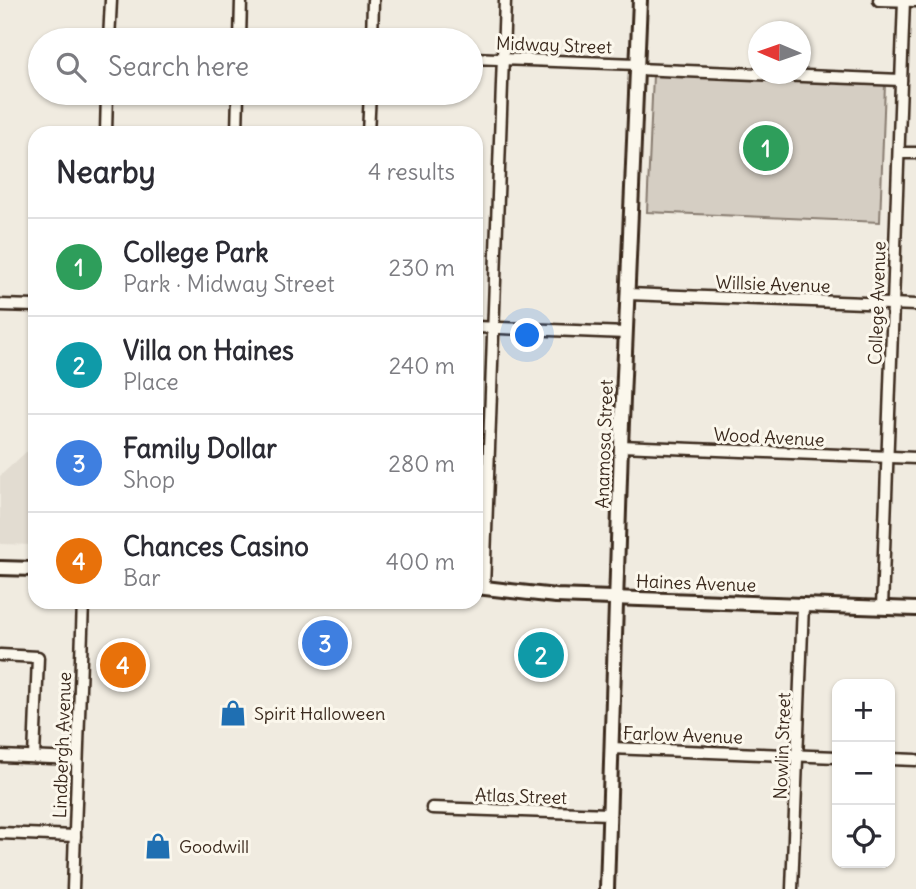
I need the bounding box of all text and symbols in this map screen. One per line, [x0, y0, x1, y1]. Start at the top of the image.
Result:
north arrow [748, 21, 811, 84]
search box [28, 28, 483, 105]
street label: Midway Street [496, 31, 612, 59]
icon: search [52, 48, 90, 86]
text: Search here [108, 50, 249, 83]
pin: 1 [743, 122, 789, 174]
text: Nearby [56, 153, 156, 191]
text: 4 results [368, 157, 455, 186]
text: College Park [123, 236, 269, 269]
street label: College Avenue [863, 241, 891, 365]
text: 1 [74, 253, 84, 282]
text: 230 m [389, 253, 455, 282]
text: Park · Midway Street [123, 269, 335, 298]
street label: Willsie Avenue [715, 271, 831, 297]
your location [510, 318, 544, 352]
text: Villa on Haines [123, 334, 294, 367]
text: 2 [73, 351, 85, 380]
text: 240 m [389, 351, 455, 380]
text: Place [123, 367, 179, 396]
street label: Anamosa Street [590, 379, 618, 509]
street label: Wood Avenue [713, 423, 825, 451]
text: Family Dollar [123, 432, 277, 465]
text: 3 [72, 449, 86, 478]
text: 280 m [388, 449, 455, 478]
text: Shop [123, 465, 175, 494]
text: Chances Casino [123, 530, 309, 563]
text: 4 [72, 547, 86, 576]
text: 400 m [386, 547, 455, 576]
text: Bar [123, 563, 161, 592]
street label: Haines Avenue [636, 569, 756, 597]
pin: 3 [302, 617, 348, 669]
pin: 2 [518, 629, 564, 681]
pin: 4 [100, 639, 146, 691]
street label: Lindbergh Avenue [48, 671, 76, 819]
map controls [832, 679, 895, 868]
button: + [832, 679, 895, 742]
street label: Nowlin Street [769, 692, 795, 800]
shop icon: Spirit Halloween [218, 698, 248, 728]
place label: Spirit Halloween [254, 702, 385, 725]
street label: Farlow Avenue [623, 721, 743, 749]
button: − [832, 742, 895, 805]
street label: Atlas Street [474, 783, 568, 809]
button: locate [832, 805, 895, 868]
shop icon: Goodwill [143, 831, 173, 861]
place label: Goodwill [179, 835, 249, 858]

